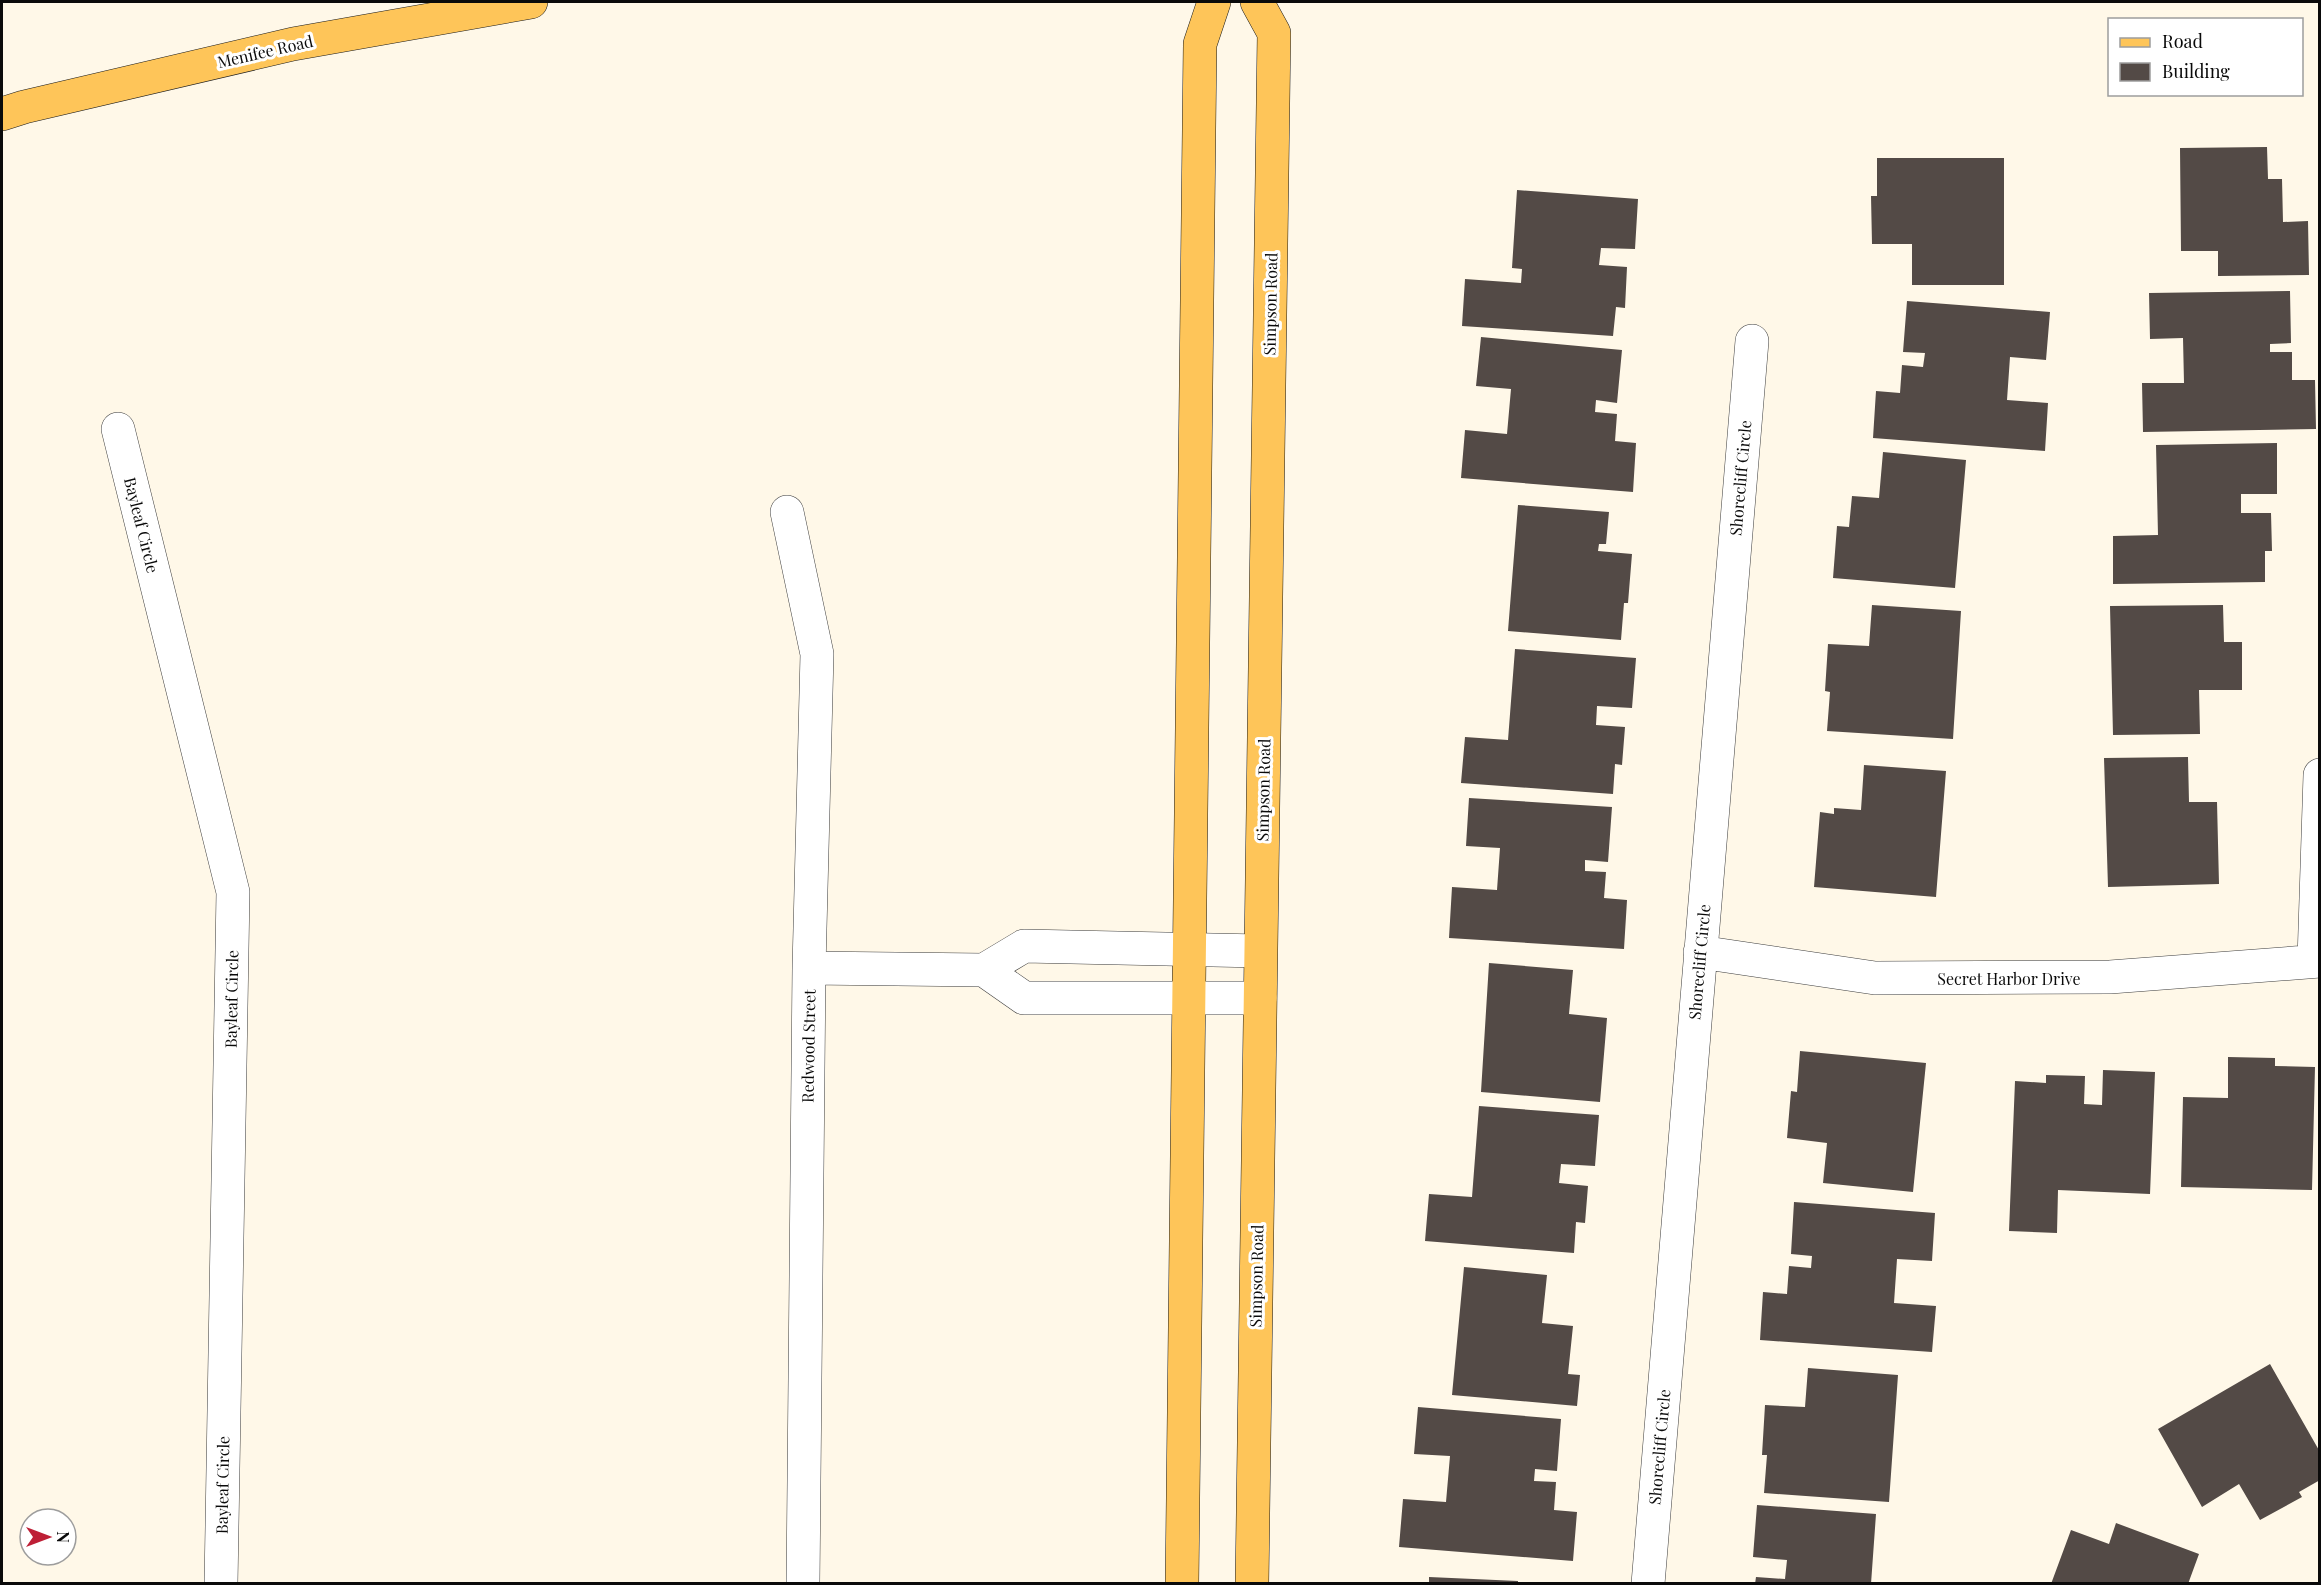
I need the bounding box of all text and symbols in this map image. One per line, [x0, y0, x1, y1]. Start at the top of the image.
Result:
legend [2108, 18, 2303, 96]
text: Road [2162, 29, 2203, 53]
street label: Menifee Road [215, 30, 315, 72]
text: Building [2162, 59, 2230, 83]
street label: Simpson Road [1259, 252, 1281, 356]
street label: Shorecliff Circle [1724, 419, 1756, 537]
street label: Bayleaf Circle [120, 475, 164, 575]
street label: Simpson Road [1252, 738, 1274, 842]
street label: Shorecliff Circle [1683, 903, 1715, 1021]
street label: Bayleaf Circle [220, 950, 242, 1048]
street label: Secret Harbor Drive [1937, 968, 2081, 989]
street label: Redwood Street [797, 989, 819, 1103]
street label: Simpson Road [1245, 1224, 1267, 1328]
street label: Shorecliff Circle [1643, 1388, 1675, 1506]
street label: Bayleaf Circle [211, 1436, 233, 1534]
north arrow [18, 1507, 78, 1567]
text: N [53, 1531, 74, 1543]

